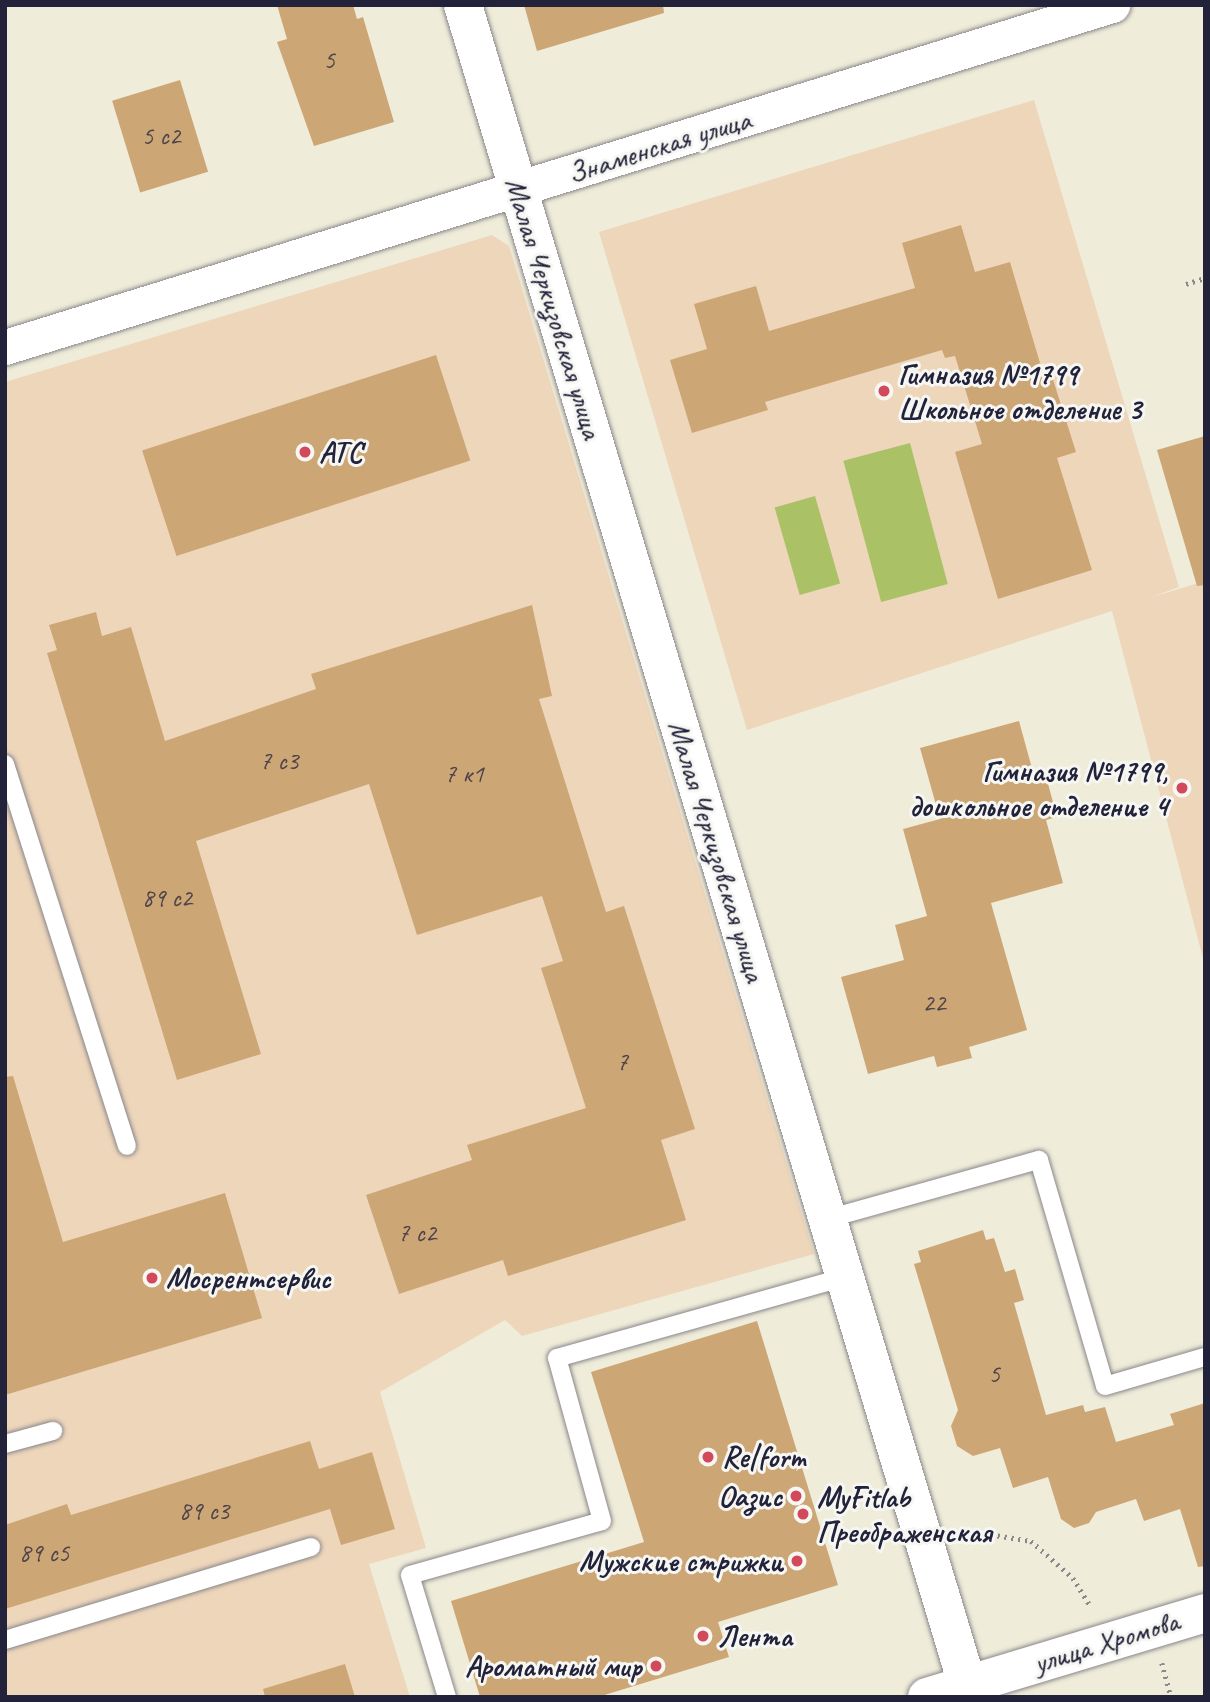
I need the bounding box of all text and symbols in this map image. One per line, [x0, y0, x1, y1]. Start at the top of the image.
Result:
house number: 5 [323, 44, 335, 76]
street label: Знаменская улица [562, 101, 756, 191]
house number: 5 с2 [142, 120, 180, 152]
street label: Малая Черкизовская улица [497, 172, 611, 444]
place label: Гимназия №1799 Школьное отделение 3 [898, 356, 1137, 426]
marker: Гимназия №1799 Школьное отделение 3 [876, 383, 892, 399]
place label: АТС [319, 434, 363, 470]
marker: АТС [297, 444, 313, 460]
street label: Малая Черкизовская улица [660, 715, 774, 987]
house number: 7 с3 [260, 745, 298, 777]
place label: Гимназия №1799, дошкольное отделение 4 [913, 753, 1168, 824]
house number: 7 к1 [444, 758, 484, 790]
marker: Гимназия №1799, дошкольное отделение 4 [1174, 780, 1190, 796]
house number: 89 с2 [142, 882, 192, 914]
house number: 22 [922, 987, 946, 1019]
house number: 7 [616, 1046, 628, 1078]
house number: 7 с2 [398, 1217, 436, 1249]
place label: Мосрентсервис [166, 1260, 330, 1296]
marker: Мосрентсервис [144, 1270, 160, 1286]
house number: 5 [988, 1358, 1000, 1390]
place label: Re|form [722, 1439, 806, 1475]
marker: Re|form [700, 1449, 716, 1465]
place label: Оазис [718, 1478, 782, 1514]
place label: MyFitlab Преображенская [817, 1479, 992, 1550]
marker: Оазис [788, 1488, 804, 1504]
house number: 89 c3 [179, 1495, 229, 1527]
marker: MyFitlab Преображенская [795, 1506, 811, 1522]
house number: 89 с5 [19, 1537, 69, 1569]
place label: Мужские стрижки [579, 1543, 783, 1579]
marker: Мужские стрижки [789, 1553, 805, 1569]
street label: улица Хромова [1028, 1603, 1184, 1681]
place label: Лента [717, 1618, 792, 1654]
marker: Лента [695, 1628, 711, 1644]
place label: Ароматный мир [465, 1648, 642, 1684]
marker: Ароматный мир [648, 1658, 664, 1674]

